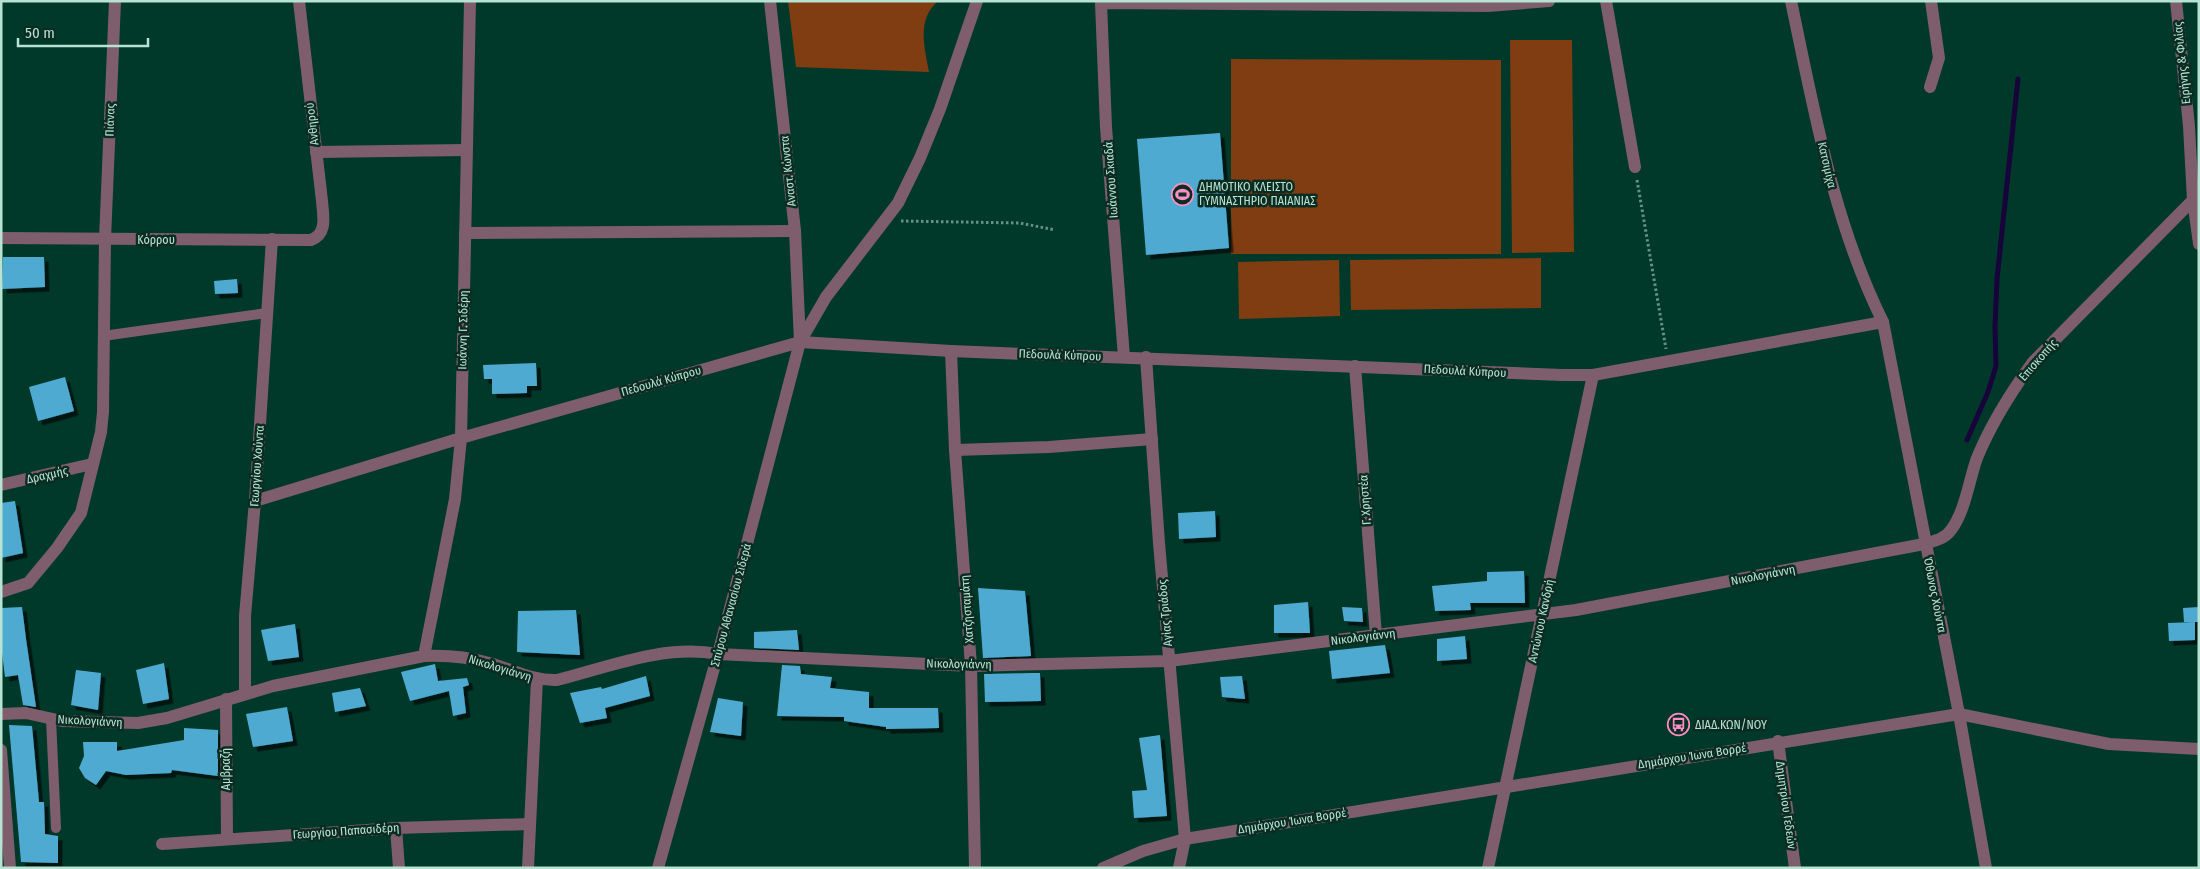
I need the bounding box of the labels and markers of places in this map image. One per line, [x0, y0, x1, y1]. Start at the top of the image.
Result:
place label: ΔΗΜΟΤΙΚΟ ΚΛΕΙΣΤΟ ΓΥΜΝΑΣΤΗΡΙΟ ΠΑΙΑΝΙΑΣ [1199, 180, 1316, 208]
sports icon: ΔΗΜΟΤΙΚΟ ΚΛΕΙΣΤΟ ΓΥΜΝΑΣΤΗΡΙΟ ΠΑΙΑΝΙΑΣ [1171, 182, 1195, 206]
bus stop icon: ΔΙΑΔ.ΚΩΝ/ΝΟΥ [1667, 713, 1691, 737]
place label: ΔΙΑΔ.ΚΩΝ/ΝΟΥ [1695, 718, 1767, 732]

